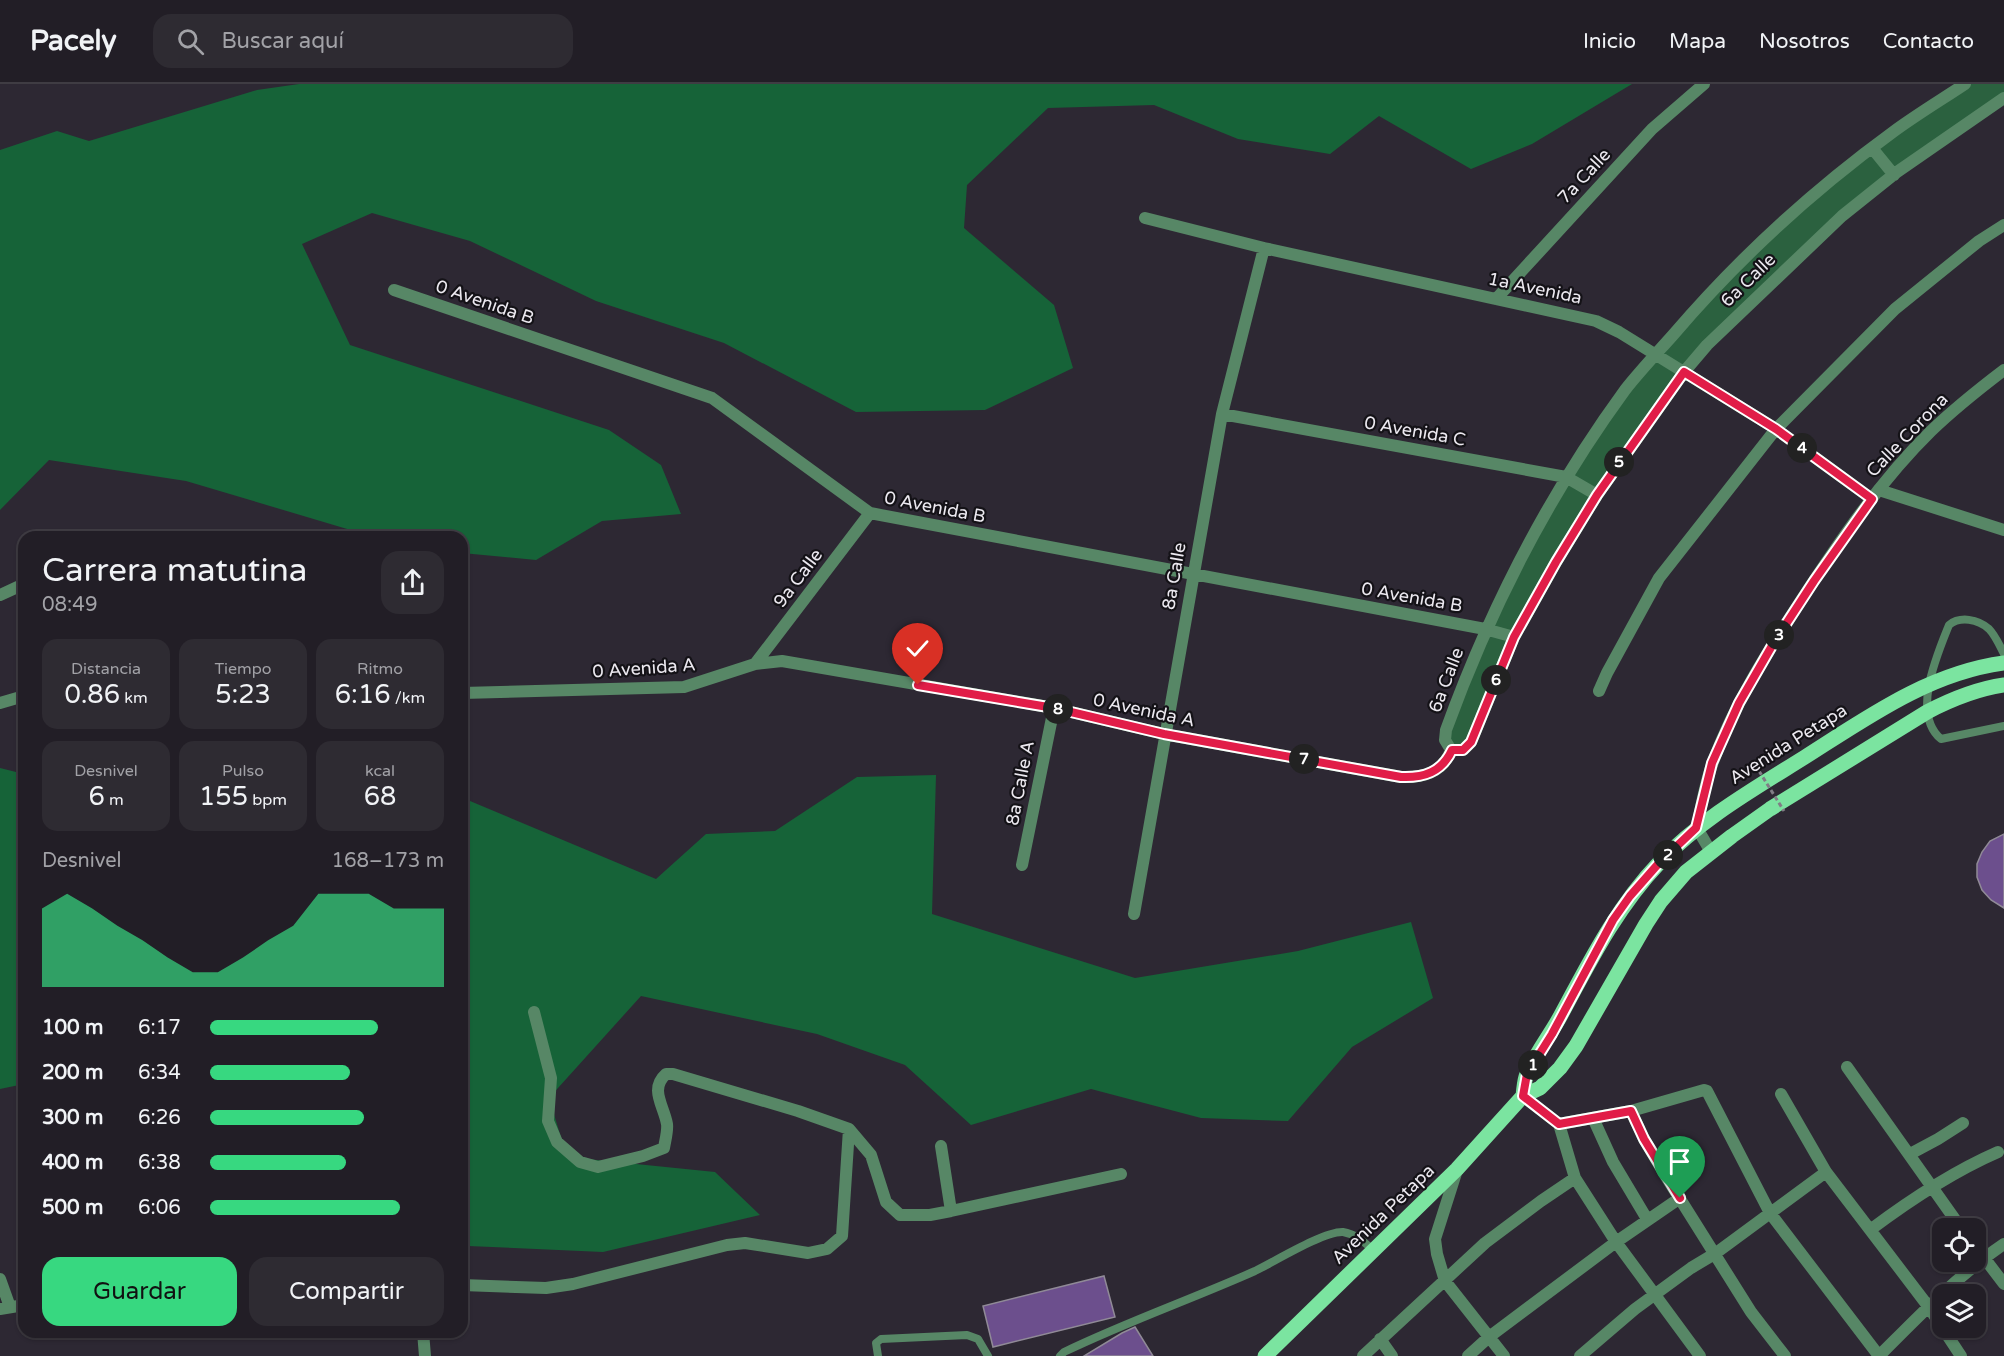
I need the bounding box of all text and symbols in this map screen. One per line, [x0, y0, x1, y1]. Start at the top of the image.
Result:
search box [153, 14, 573, 68]
text: Pacely [30, 24, 117, 58]
icon: search [174, 25, 207, 58]
text: Buscar aquí [222, 28, 344, 54]
text: Inicio [1583, 29, 1636, 54]
text: Mapa [1669, 29, 1726, 54]
text: Nosotros [1759, 29, 1850, 54]
text: Contacto [1883, 29, 1974, 54]
street label: 7a Calle [1553, 144, 1615, 208]
street label: 6a Calle [1716, 249, 1780, 311]
street label: 1a Avenida [1486, 267, 1584, 309]
street label: 0 Avenida B [433, 275, 537, 329]
street label: Calle Corona [1861, 388, 1953, 482]
street label: 0 Avenida C [1363, 411, 1467, 451]
pin: 4 [1787, 433, 1817, 463]
text: 4 [1797, 438, 1807, 458]
pin: 5 [1604, 447, 1634, 477]
text: 5 [1614, 452, 1624, 472]
street label: 0 Avenida B [883, 486, 987, 528]
street label: 8a Calle [1157, 541, 1191, 611]
street label: 9a Calle [769, 544, 827, 612]
text: Carrera matutina [42, 551, 307, 590]
button: share [381, 551, 444, 614]
street label: 0 Avenida B [1360, 577, 1464, 617]
text: 08:49 [42, 593, 97, 617]
pin: 3 [1764, 620, 1794, 650]
pin [892, 623, 943, 685]
text: 3 [1774, 625, 1784, 645]
icon: check [901, 632, 934, 665]
street label: 6a Calle [1424, 644, 1468, 716]
street label: 0 Avenida A [592, 653, 696, 683]
text: Distancia [71, 659, 141, 679]
text: Tiempo [214, 659, 272, 679]
text: Ritmo [357, 659, 403, 679]
pin: 6 [1481, 665, 1511, 695]
text: 6 [1491, 670, 1501, 690]
text: 0.86 [64, 679, 120, 710]
text: 5:23 [215, 679, 271, 710]
text: 6:16 [335, 679, 391, 710]
text: km [120, 688, 148, 708]
text: /km [391, 688, 425, 708]
street label: 0 Avenida A [1091, 688, 1197, 732]
pin: 8 [1043, 694, 1073, 724]
text: 8 [1053, 699, 1063, 719]
street label: Avenida Petapa [1725, 699, 1851, 789]
street label: 8a Calle A [1001, 739, 1039, 827]
pin: 7 [1289, 744, 1319, 774]
text: 7 [1299, 749, 1309, 769]
text: Desnivel [74, 761, 138, 781]
text: Pulso [222, 761, 264, 781]
text: kcal [365, 761, 395, 781]
text: 6 [88, 781, 105, 812]
text: 155 [199, 781, 248, 812]
text: 68 [364, 781, 396, 812]
text: m [105, 790, 124, 810]
text: bpm [248, 790, 287, 810]
pin: 2 [1653, 840, 1683, 870]
text: 2 [1663, 845, 1673, 865]
text: Desnivel [42, 849, 121, 873]
text: 168–173 m [331, 849, 444, 873]
text: 100 m [42, 1016, 103, 1040]
text: 6:17 [138, 1016, 181, 1040]
pin: 1 [1518, 1050, 1548, 1080]
text: 1 [1528, 1055, 1538, 1075]
text: 200 m [42, 1061, 103, 1085]
text: 6:34 [138, 1061, 181, 1085]
text: 300 m [42, 1106, 103, 1130]
text: 6:26 [138, 1106, 181, 1130]
pin [1654, 1136, 1705, 1198]
icon: arrive [1663, 1145, 1696, 1178]
text: 400 m [42, 1151, 103, 1175]
text: 6:38 [138, 1151, 181, 1175]
street label: Avenida Petapa [1327, 1159, 1439, 1269]
text: 500 m [42, 1196, 103, 1220]
text: 6:06 [138, 1196, 181, 1220]
map controls [1932, 1218, 1986, 1338]
button: locate [1932, 1218, 1986, 1272]
button: Guardar [42, 1257, 237, 1326]
button: Compartir [249, 1257, 444, 1326]
button: layers [1932, 1284, 1986, 1338]

